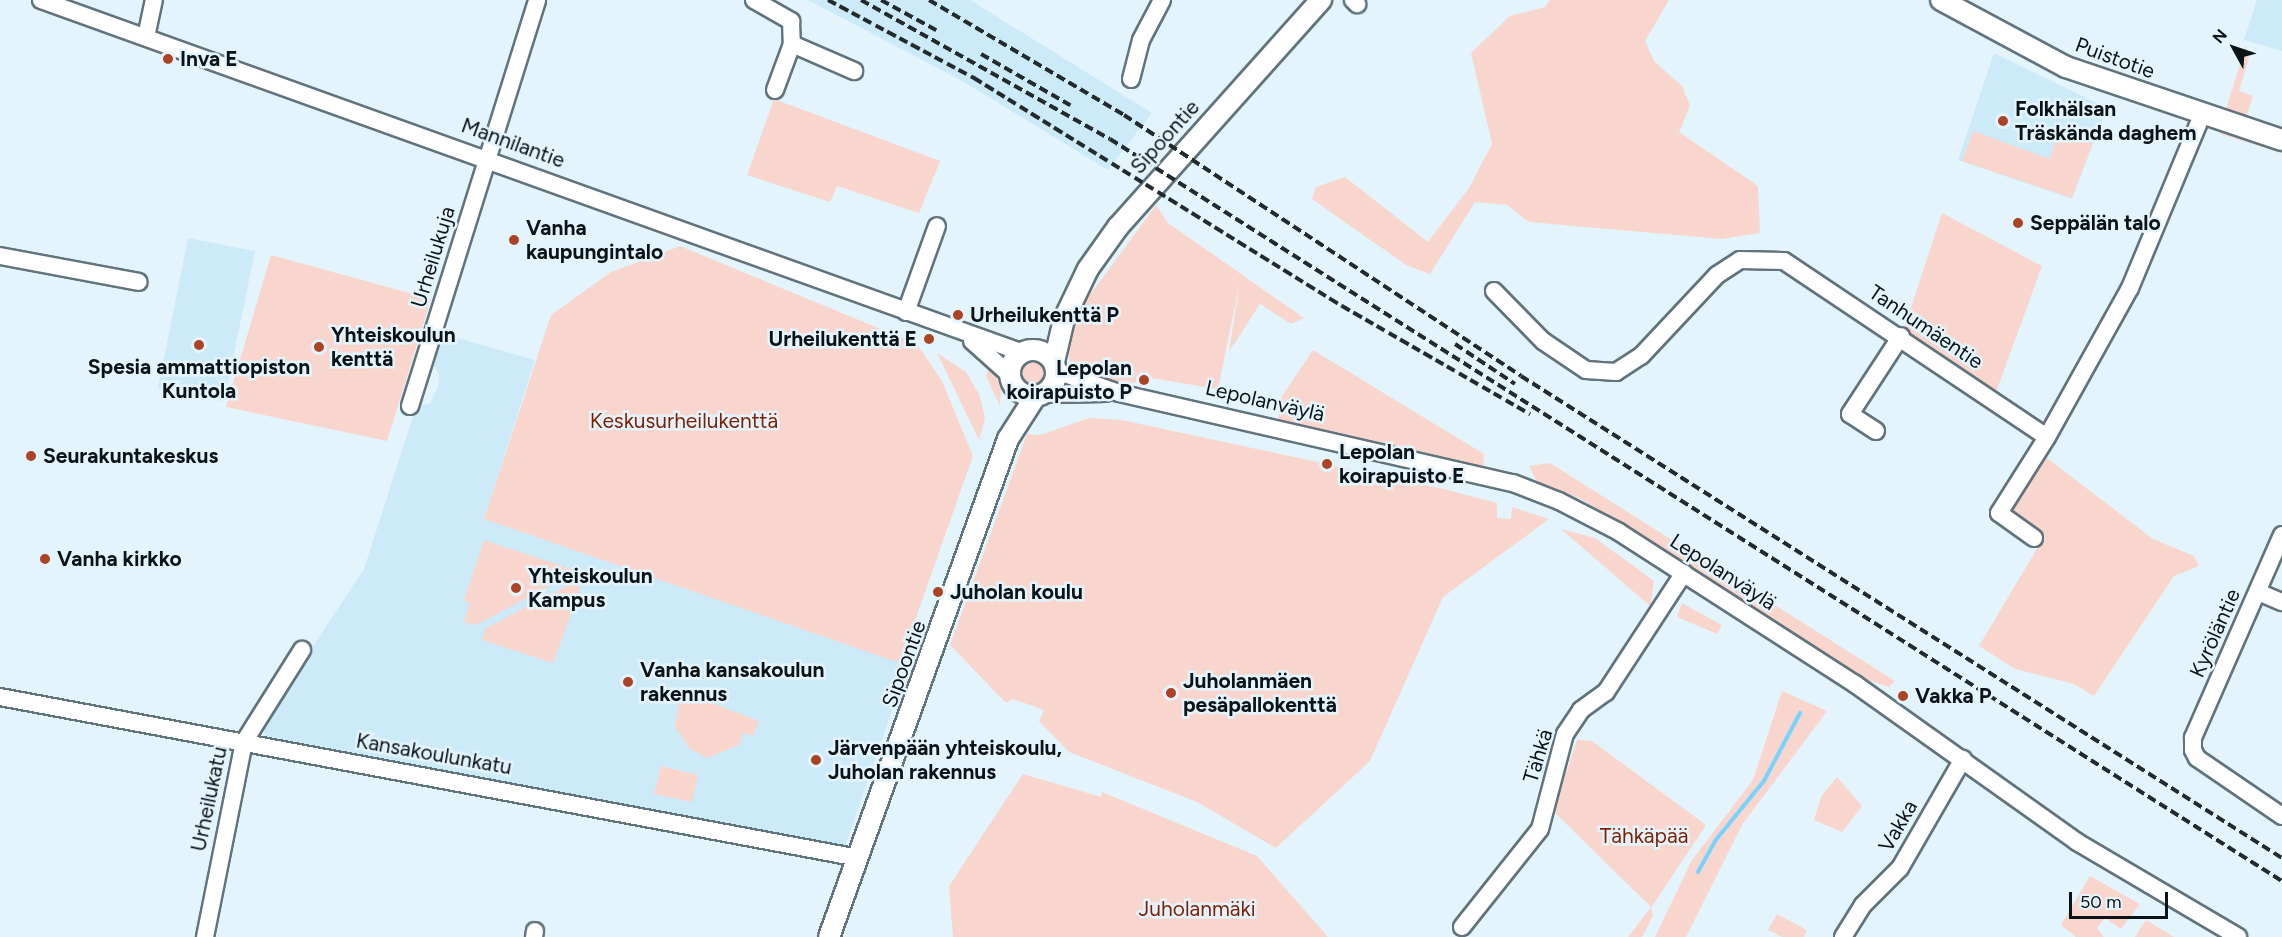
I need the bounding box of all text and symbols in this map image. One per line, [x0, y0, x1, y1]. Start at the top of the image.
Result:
north arrow [2204, 18, 2264, 78]
text: N [2209, 25, 2231, 47]
street label: Puistotie [2072, 32, 2158, 84]
place label: Inva E [180, 46, 238, 72]
marker: Inva E [161, 52, 175, 66]
street label: Sipoontie [1125, 95, 1205, 179]
place label: Folkhälsan Träskända daghem [2015, 96, 2197, 146]
street label: Mannilantie [458, 113, 568, 173]
marker: Folkhälsan Träskända daghem [1996, 114, 2010, 128]
street label: Urheilukuja [406, 203, 460, 311]
place label: Seppälän talo [2030, 210, 2161, 236]
place label: Vanha kaupungintalo [526, 215, 663, 265]
marker: Seppälän talo [2011, 216, 2025, 230]
marker: Vanha kaupungintalo [507, 233, 521, 247]
street label: Tanhumäentie [1864, 280, 1988, 374]
place label: Urheilukenttä P [970, 302, 1119, 328]
marker: Urheilukenttä P [951, 308, 965, 322]
place label: Yhteiskoulun kenttä [331, 322, 456, 372]
place label: Urheilukenttä E [768, 326, 917, 352]
marker: Urheilukenttä E [922, 332, 936, 346]
marker: Spesia ammattiopiston Kuntola [192, 338, 206, 352]
marker: Yhteiskoulun kenttä [312, 340, 326, 354]
place label: Spesia ammattiopiston Kuntola [88, 354, 310, 404]
place label: Lepolan koirapuisto P [1006, 355, 1132, 405]
marker: Lepolan koirapuisto P [1137, 373, 1151, 387]
street label: Lepolanväylä [1203, 375, 1327, 427]
park label: Keskusurheilukenttä [590, 408, 778, 434]
place label: Lepolan koirapuisto E [1339, 439, 1464, 489]
place label: Seurakuntakeskus [43, 443, 218, 469]
marker: Seurakuntakeskus [24, 449, 38, 463]
marker: Lepolan koirapuisto E [1320, 457, 1334, 471]
street label: Lepolanväylä [1665, 528, 1781, 616]
place label: Vanha kirkko [57, 546, 182, 572]
marker: Vanha kirkko [38, 552, 52, 566]
place label: Yhteiskoulun Kampus [528, 563, 653, 613]
place label: Juholan koulu [950, 579, 1083, 605]
marker: Yhteiskoulun Kampus [509, 581, 523, 595]
marker: Juholan koulu [931, 585, 945, 599]
street label: Kyröläntie [2184, 585, 2246, 681]
street label: Sipoontie [877, 617, 931, 711]
place label: Vanha kansakoulun rakennus [640, 657, 824, 707]
place label: Juholanmäen pesäpallokenttä [1183, 668, 1337, 718]
marker: Vanha kansakoulun rakennus [621, 675, 635, 689]
place label: Vakka P [1915, 683, 1991, 709]
marker: Juholanmäen pesäpallokenttä [1164, 686, 1178, 700]
marker: Vakka P [1896, 689, 1910, 703]
street label: Tähkä [1518, 726, 1558, 786]
street label: Kansakoulunkatu [354, 728, 514, 780]
place label: Järvenpään yhteiskoulu, Juholan rakennus [828, 735, 1062, 785]
street label: Urheilukatu [186, 744, 232, 854]
marker: Järvenpään yhteiskoulu, Juholan rakennus [809, 753, 823, 767]
street label: Vakka [1873, 796, 1923, 856]
park label: Tähkäpää [1600, 823, 1688, 849]
scale bar [2072, 880, 2171, 918]
text: 50 m [2080, 891, 2122, 913]
park label: Juholanmäki [1138, 896, 1256, 922]

